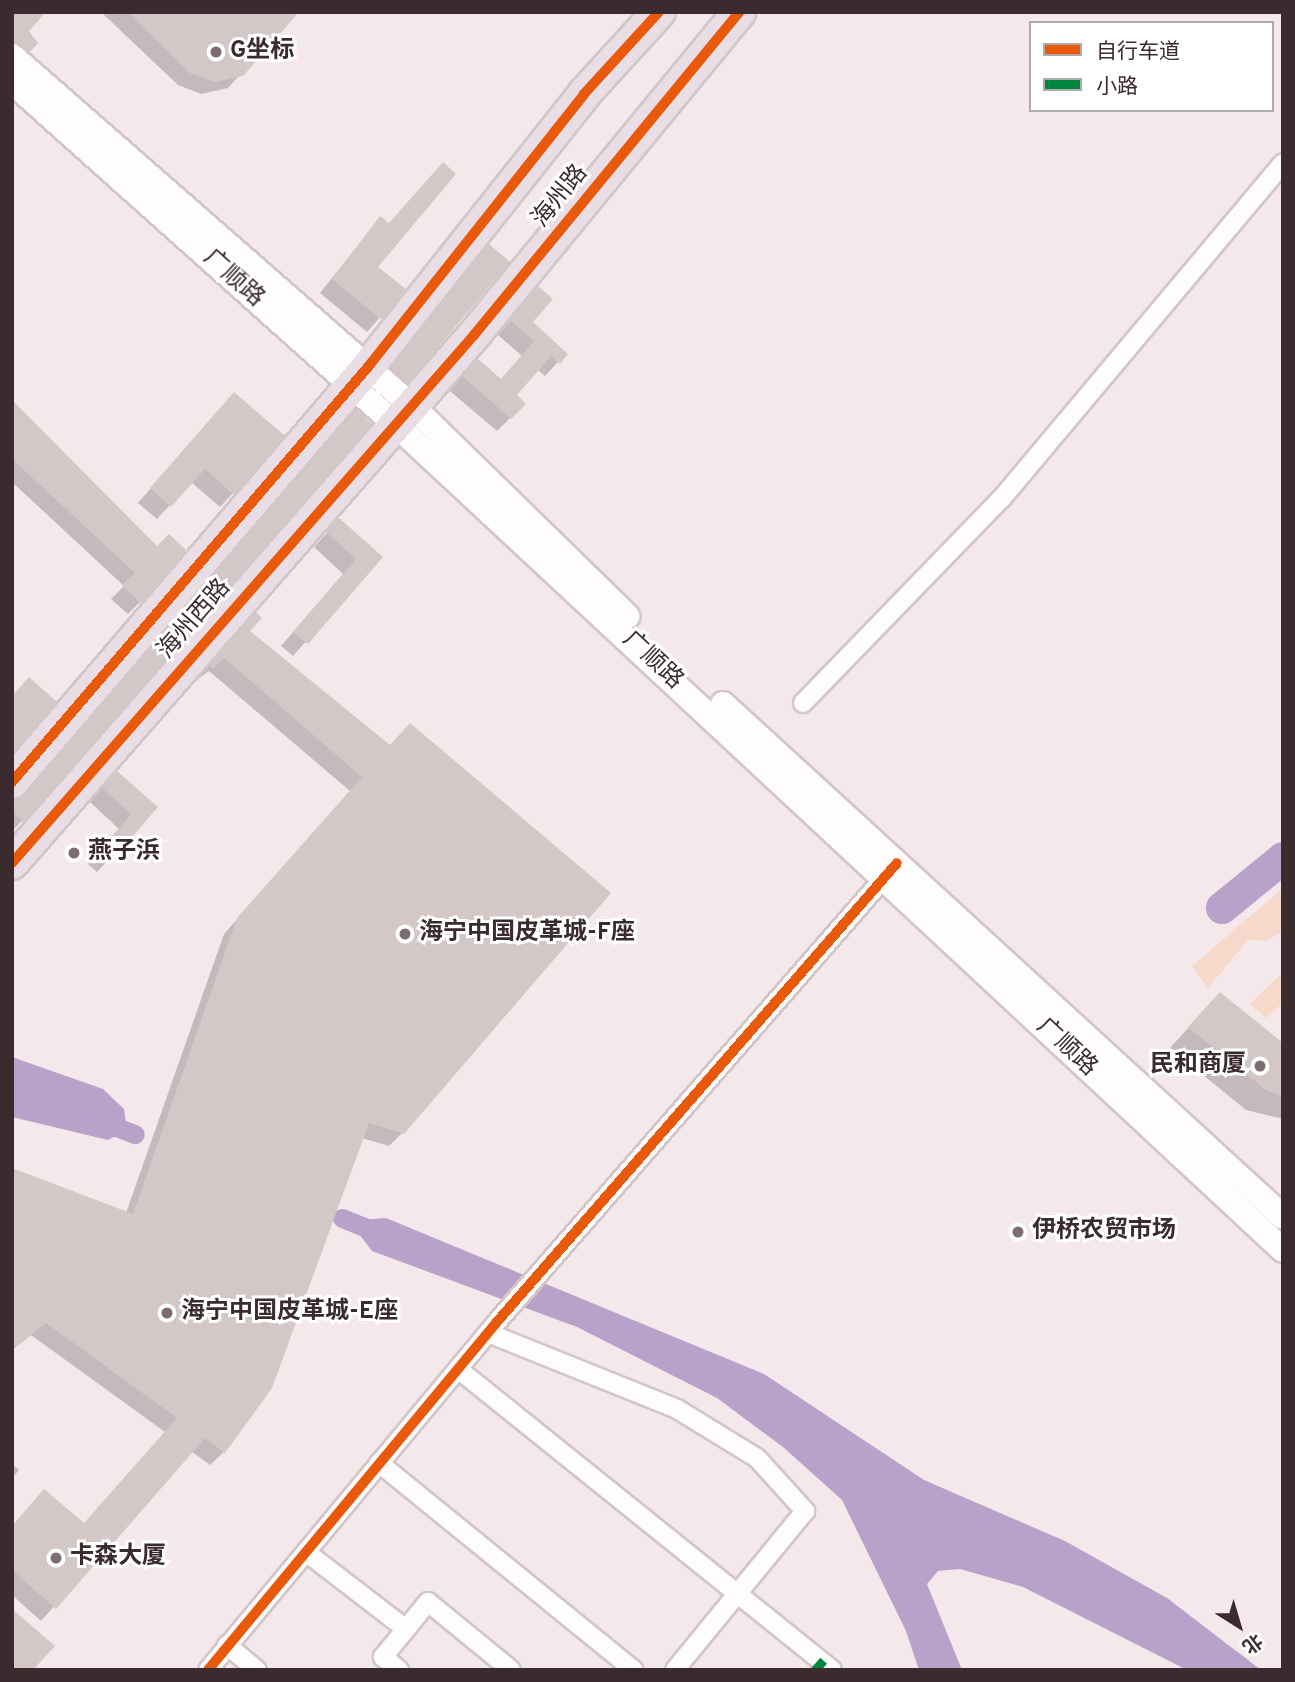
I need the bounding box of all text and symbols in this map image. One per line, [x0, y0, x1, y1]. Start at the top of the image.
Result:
legend [1029, 21, 1274, 112]
place label: G坐标 [230, 38, 294, 66]
text: 自行车道 [1096, 39, 1180, 66]
marker: G坐标 [208, 44, 224, 60]
text: 小路 [1096, 74, 1138, 101]
street label: 海州路 [527, 160, 595, 234]
street label: 广顺路 [197, 244, 269, 314]
street label: 海州西路 [153, 574, 237, 666]
street label: 广顺路 [616, 626, 688, 696]
place label: 燕子浜 [88, 839, 160, 867]
marker: 燕子浜 [66, 845, 82, 861]
place label: 海宁中国皮革城-F座 [419, 920, 635, 948]
marker: 海宁中国皮革城-F座 [397, 926, 413, 942]
street label: 广顺路 [1030, 1013, 1102, 1083]
place label: 民和商厦 [1150, 1052, 1246, 1080]
marker: 民和商厦 [1252, 1058, 1268, 1074]
place label: 伊桥农贸市场 [1032, 1218, 1176, 1246]
marker: 伊桥农贸市场 [1010, 1224, 1026, 1240]
place label: 海宁中国皮革城-E座 [181, 1299, 398, 1327]
marker: 海宁中国皮革城-E座 [159, 1305, 175, 1321]
place label: 卡森大厦 [70, 1544, 166, 1572]
marker: 卡森大厦 [48, 1550, 64, 1566]
north arrow [1204, 1591, 1274, 1661]
text: 北 [1237, 1627, 1266, 1658]

